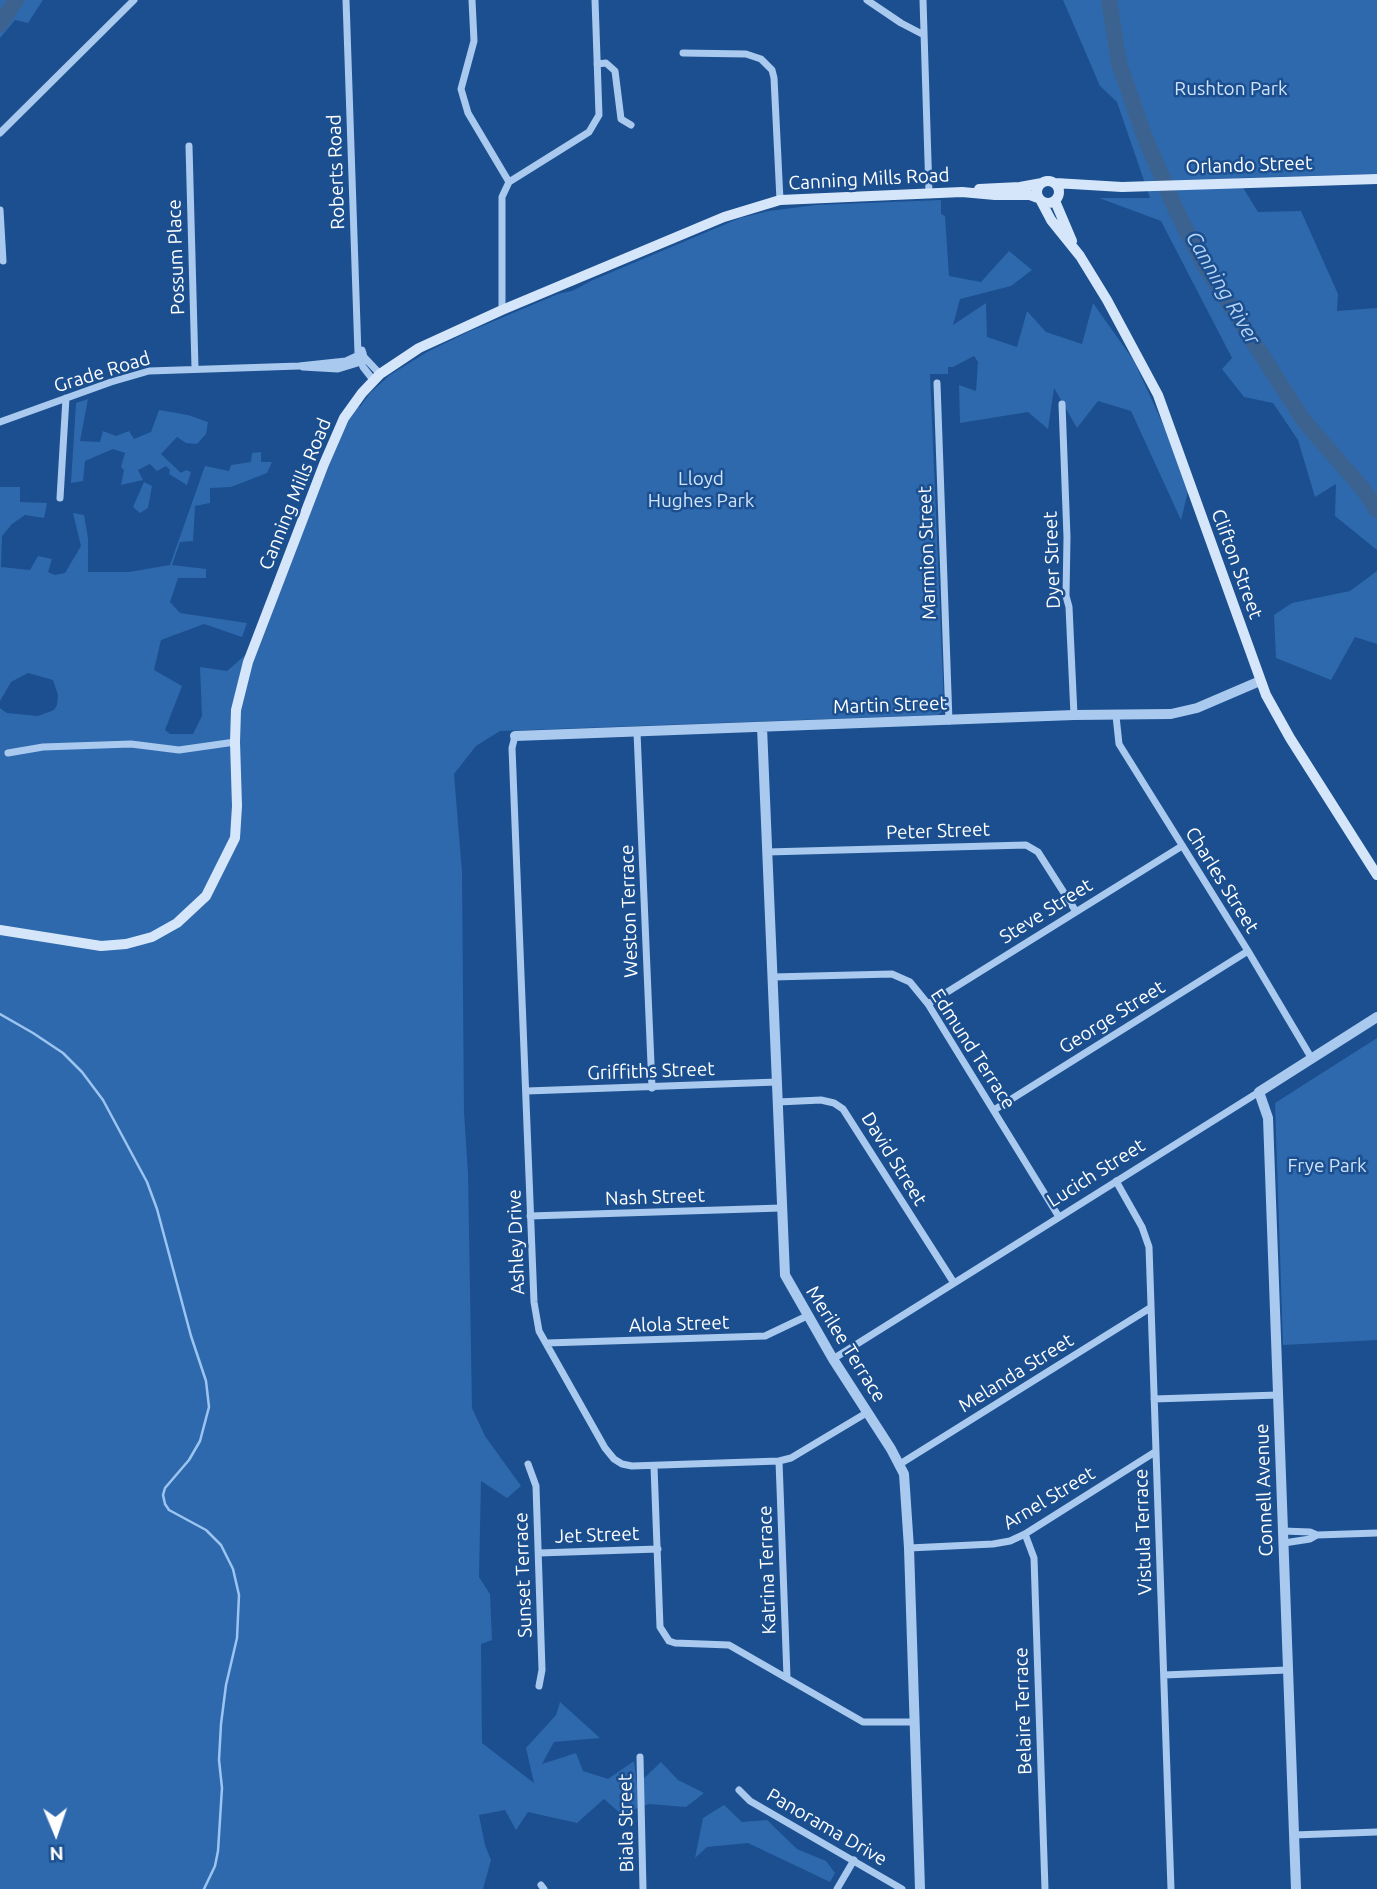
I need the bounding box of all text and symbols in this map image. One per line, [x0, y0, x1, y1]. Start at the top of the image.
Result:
park label: Rushton Park [1174, 78, 1288, 100]
street label: Roberts Road [323, 114, 349, 230]
street label: Orlando Street [1185, 151, 1313, 179]
street label: Canning Mills Road [788, 163, 950, 195]
street label: Possum Place [163, 199, 189, 315]
water label: Canning River [1180, 227, 1266, 349]
street label: Grade Road [51, 347, 153, 397]
street label: Canning Mills Road [254, 415, 336, 573]
park label: Lloyd Hughes Park [648, 468, 754, 512]
street label: Marmion Street [913, 486, 941, 620]
street label: Clifton Street [1207, 506, 1267, 622]
street label: Dyer Street [1039, 511, 1065, 609]
street label: Martin Street [833, 692, 947, 718]
street label: Peter Street [886, 818, 990, 844]
street label: Charles Street [1180, 823, 1264, 937]
street label: Weston Terrace [615, 844, 643, 978]
street label: Steve Street [995, 874, 1097, 948]
street label: George Street [1055, 975, 1169, 1059]
street label: Edmund Terrace [926, 985, 1020, 1113]
street label: Griffiths Street [587, 1057, 715, 1085]
street label: David Street [856, 1108, 932, 1210]
street label: Lucich Street [1043, 1134, 1149, 1212]
park label: Frye Park [1287, 1155, 1367, 1177]
street label: Nash Street [605, 1184, 705, 1210]
street label: Ashley Drive [503, 1189, 529, 1295]
street label: Merilee Terrace [801, 1282, 891, 1406]
street label: Alola Street [628, 1311, 730, 1337]
street label: Melanda Street [954, 1329, 1078, 1417]
street label: Connell Avenue [1250, 1423, 1278, 1557]
street label: Arnel Street [999, 1462, 1099, 1534]
street label: Vistula Terrace [1129, 1468, 1157, 1596]
street label: Katrina Terrace [753, 1505, 781, 1635]
street label: Sunset Terrace [509, 1512, 537, 1638]
street label: Jet Street [554, 1522, 640, 1548]
street label: Belaire Terrace [1009, 1647, 1037, 1775]
street label: Biala Street [614, 1773, 638, 1873]
street label: Panorama Drive [763, 1783, 891, 1871]
north arrow [21, 1798, 91, 1868]
text: N [49, 1843, 64, 1865]

